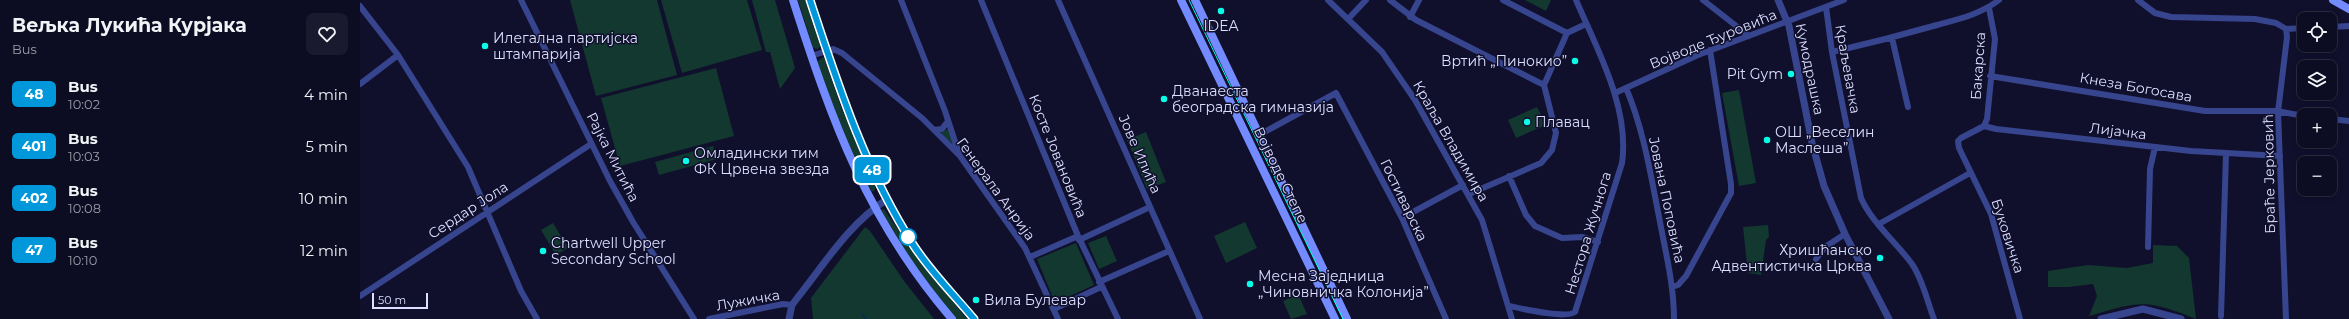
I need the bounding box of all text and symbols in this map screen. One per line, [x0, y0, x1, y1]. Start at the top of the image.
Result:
street label: Војводе Ђуровића [1647, 5, 1779, 73]
marker: IDEA [1216, 6, 1226, 16]
map controls [2297, 12, 2337, 196]
button: locate [2297, 12, 2337, 52]
button: heart [306, 13, 348, 55]
text: Вељка Лукића Курјака [12, 14, 247, 37]
place label: IDEA [1203, 17, 1240, 35]
street label: Кумодрашка [1792, 22, 1828, 116]
street label: Краљевачка [1831, 23, 1865, 115]
place label: Илегална партијска штампарија [493, 29, 638, 63]
street label: Бакарска [1967, 31, 1989, 101]
text: Bus [12, 41, 37, 57]
marker: Илегална партијска штампарија [480, 41, 490, 51]
place label: Вртић „Пинокио” [1441, 52, 1567, 70]
marker: Вртић „Пинокио” [1570, 56, 1580, 66]
button: layers [2297, 60, 2337, 100]
place label: Pit Gym [1727, 65, 1783, 83]
street label: Кнеза Богосава [2078, 68, 2194, 106]
marker: Pit Gym [1786, 69, 1796, 79]
text: Bus [68, 77, 98, 96]
street label: Краља Владимира [1409, 77, 1493, 205]
place label: Дванаеста београдска гимназија [1172, 82, 1334, 116]
text: 48 [24, 85, 44, 103]
text: 4 min [304, 85, 348, 104]
street label: Косте Јовановића [1025, 92, 1091, 220]
marker: Дванаеста београдска гимназија [1159, 94, 1169, 104]
text: 10:02 [68, 96, 100, 112]
button: + [2297, 108, 2337, 148]
street label: Рајка Митића [583, 109, 643, 205]
street label: Јове Илића [1115, 112, 1165, 196]
place label: Плавац [1535, 113, 1590, 131]
street label: Браће Јерковић [2259, 114, 2279, 234]
marker: Плавац [1522, 117, 1532, 127]
street label: Лијачка [2089, 119, 2147, 143]
place label: ОШ „Веселин Маслеша” [1775, 123, 1875, 157]
street label: Војводе Степе [1250, 124, 1312, 226]
text: Bus [68, 129, 98, 148]
street label: Генерала Анрија [953, 134, 1039, 244]
street label: Јована Поповића [1645, 135, 1689, 265]
marker: ОШ „Веселин Маслеша” [1762, 135, 1772, 145]
text: 401 [22, 137, 46, 155]
text: 5 min [305, 137, 348, 156]
place label: Омладински тим ФК Црвена звезда [694, 144, 829, 178]
text: 10:03 [68, 148, 100, 164]
marker: Омладински тим ФК Црвена звезда [681, 156, 691, 166]
street label: Гостиварска [1376, 156, 1432, 244]
button: − [2297, 156, 2337, 196]
line badge: 48 [854, 157, 890, 183]
text: 48 [862, 161, 882, 179]
street label: Нестора Жучнога [1561, 169, 1615, 297]
street label: Сердар Јола [425, 177, 511, 243]
text: Bus [68, 181, 98, 200]
text: 402 [20, 189, 48, 207]
text: 10 min [299, 189, 348, 208]
street label: Буковичка [1988, 196, 2028, 276]
text: 10:08 [68, 200, 101, 216]
unlabelled marker [899, 228, 917, 246]
text: Bus [68, 233, 98, 252]
place label: Chartwell Upper Secondary School [551, 234, 676, 268]
text: 47 [25, 241, 43, 259]
text: 12 min [300, 241, 348, 260]
place label: Хришћанско Адвентистичка Црква [1711, 241, 1872, 275]
marker: Chartwell Upper Secondary School [538, 246, 548, 256]
text: 10:10 [68, 252, 97, 268]
marker: Хришћанско Адвентистичка Црква [1875, 253, 1885, 263]
place label: Месна Заједница „Чиновничка Колонија” [1258, 267, 1429, 301]
marker: Месна Заједница „Чиновничка Колонија” [1245, 279, 1255, 289]
street label: Лужичка [715, 286, 781, 314]
scale bar [372, 291, 428, 310]
place label: Вила Булевар [984, 291, 1086, 309]
text: 50 m [378, 293, 406, 307]
marker: Вила Булевар [971, 295, 981, 305]

